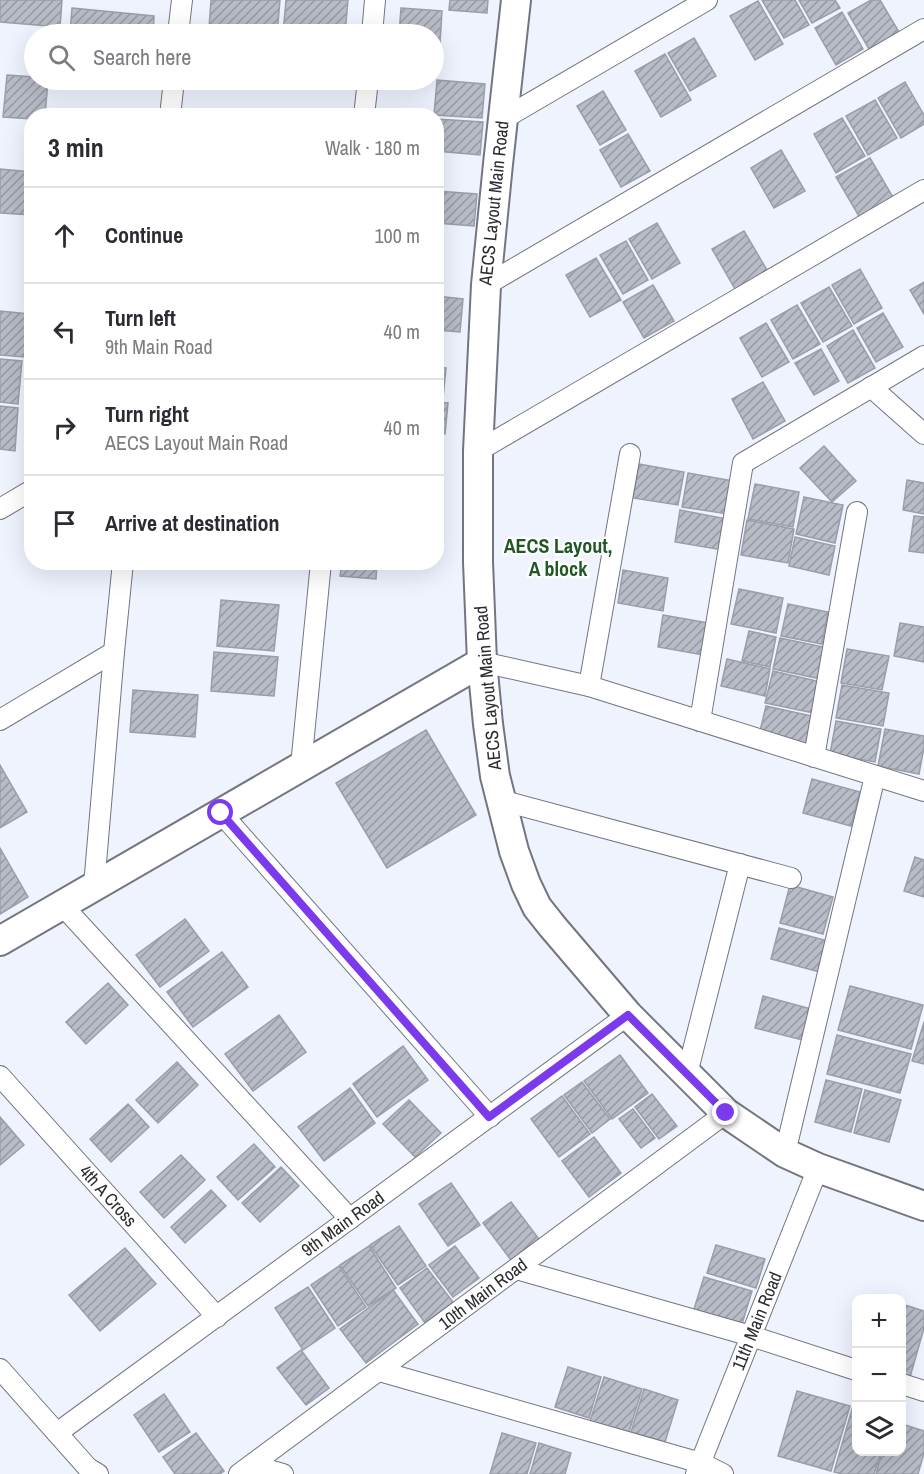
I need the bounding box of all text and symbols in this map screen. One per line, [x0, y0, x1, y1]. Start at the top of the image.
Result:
search box [24, 24, 444, 90]
icon: search [45, 41, 78, 74]
text: Search here [93, 42, 191, 72]
street label: AECS Layout Main Road [472, 120, 515, 287]
text: 3 min [48, 130, 104, 165]
text: Walk · 180 m [325, 134, 420, 161]
icon: ahead [48, 219, 81, 252]
text: Continue [105, 220, 183, 250]
text: 100 m [374, 222, 420, 249]
text: Turn left [105, 303, 176, 333]
icon: left [48, 315, 81, 348]
text: 40 m [384, 318, 420, 345]
text: 9th Main Road [105, 333, 213, 360]
text: Turn right [105, 399, 189, 429]
icon: right [48, 411, 81, 444]
text: 40 m [384, 414, 420, 441]
text: AECS Layout Main Road [105, 429, 288, 456]
icon: arrive [48, 507, 81, 540]
text: Arrive at destination [105, 508, 279, 538]
district label: AECS Layout, A block [504, 532, 612, 582]
street label: AECS Layout Main Road [468, 605, 507, 772]
route start [207, 799, 233, 825]
route end [712, 1099, 738, 1125]
street label: 4th A Cross [74, 1159, 143, 1232]
street label: 9th Main Road [296, 1185, 389, 1262]
street label: 10th Main Road [433, 1252, 532, 1335]
street label: 11th Main Road [725, 1268, 788, 1374]
map controls [852, 1294, 906, 1456]
button: + [852, 1294, 906, 1348]
button: − [852, 1348, 906, 1402]
button: layers [852, 1402, 906, 1456]

